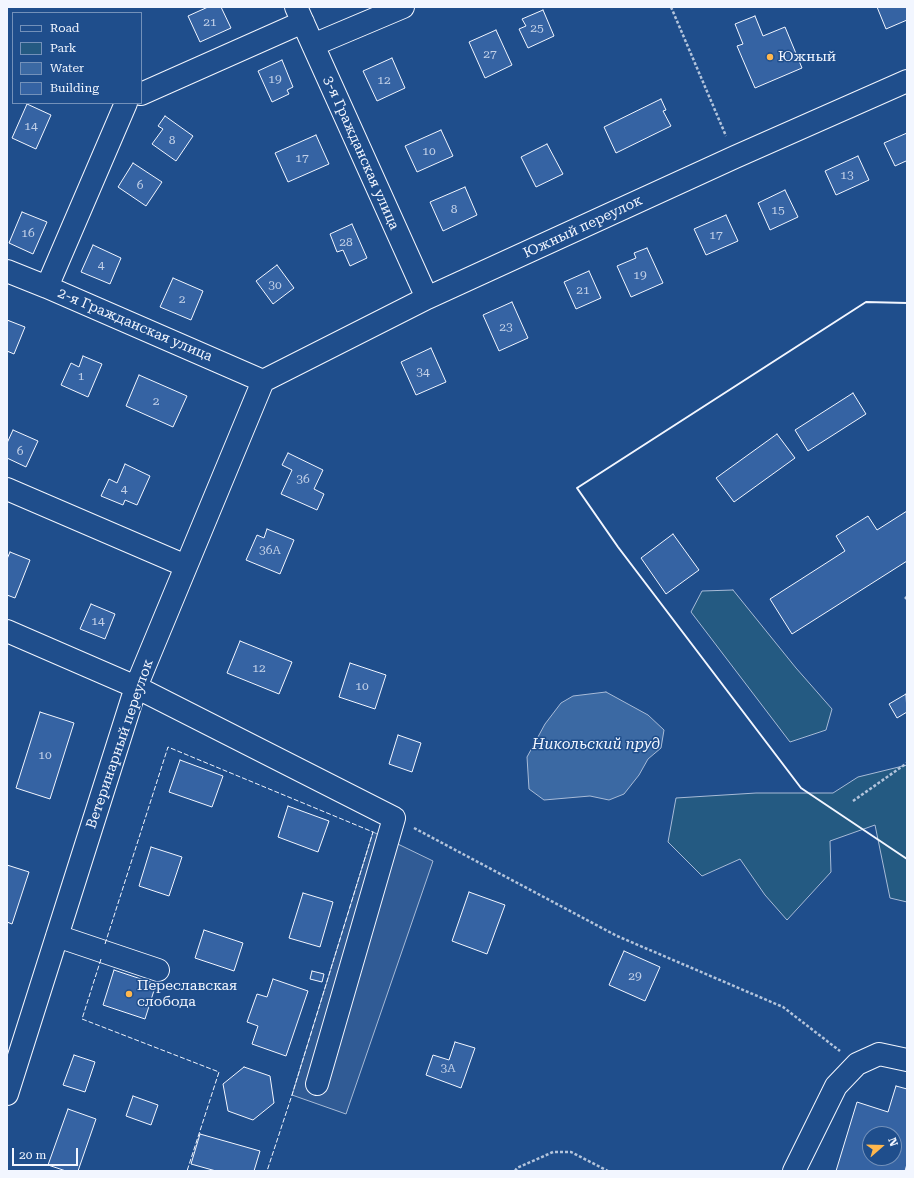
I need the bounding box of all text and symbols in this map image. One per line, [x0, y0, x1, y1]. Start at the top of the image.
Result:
legend [12, 12, 142, 104]
house number: 21 [203, 15, 217, 29]
text: Road [50, 21, 79, 35]
house number: 25 [530, 21, 544, 35]
text: Park [50, 41, 76, 55]
house number: 27 [483, 47, 497, 61]
place label: Южный [778, 49, 836, 65]
marker: Южный [765, 52, 775, 62]
text: Water [50, 61, 84, 75]
house number: 19 [268, 72, 282, 86]
street label: 3-я Гражданская улица [319, 73, 403, 233]
house number: 12 [377, 73, 391, 87]
text: Building [50, 81, 99, 95]
house number: 14 [24, 119, 38, 133]
house number: 8 [169, 133, 175, 147]
house number: 10 [422, 144, 436, 158]
house number: 17 [295, 151, 309, 165]
house number: 13 [840, 168, 854, 182]
house number: 6 [137, 178, 143, 192]
street label: Южный переулок [521, 192, 645, 262]
house number: 8 [451, 202, 457, 216]
house number: 15 [771, 203, 785, 217]
house number: 16 [21, 226, 35, 240]
house number: 17 [709, 228, 723, 242]
house number: 28 [339, 235, 353, 249]
house number: 4 [98, 258, 104, 272]
house number: 19 [633, 268, 647, 282]
house number: 30 [268, 278, 282, 292]
house number: 21 [576, 283, 590, 297]
street label: 2-я Гражданская улица [55, 285, 215, 365]
house number: 2 [179, 292, 185, 306]
house number: 23 [499, 320, 513, 334]
house number: 34 [416, 365, 430, 379]
house number: 1 [78, 369, 84, 383]
house number: 2 [153, 394, 159, 408]
house number: 6 [17, 444, 23, 458]
house number: 36 [296, 472, 310, 486]
house number: 4 [121, 482, 127, 496]
house number: 36А [259, 543, 281, 557]
house number: 14 [91, 614, 105, 628]
street label: Ветеринарный переулок [83, 657, 157, 831]
house number: 12 [252, 661, 266, 675]
house number: 10 [355, 679, 369, 693]
water label: Никольский пруд [532, 736, 660, 754]
house number: 10 [38, 748, 52, 762]
house number: 29 [628, 969, 642, 983]
place label: Переславская слобода [137, 978, 237, 1010]
marker: Переславская слобода [124, 989, 134, 999]
house number: 3А [440, 1061, 456, 1075]
north arrow [862, 1126, 902, 1166]
text: N [885, 1136, 900, 1148]
scale bar [14, 1140, 80, 1166]
text: 20 m [19, 1148, 46, 1162]

